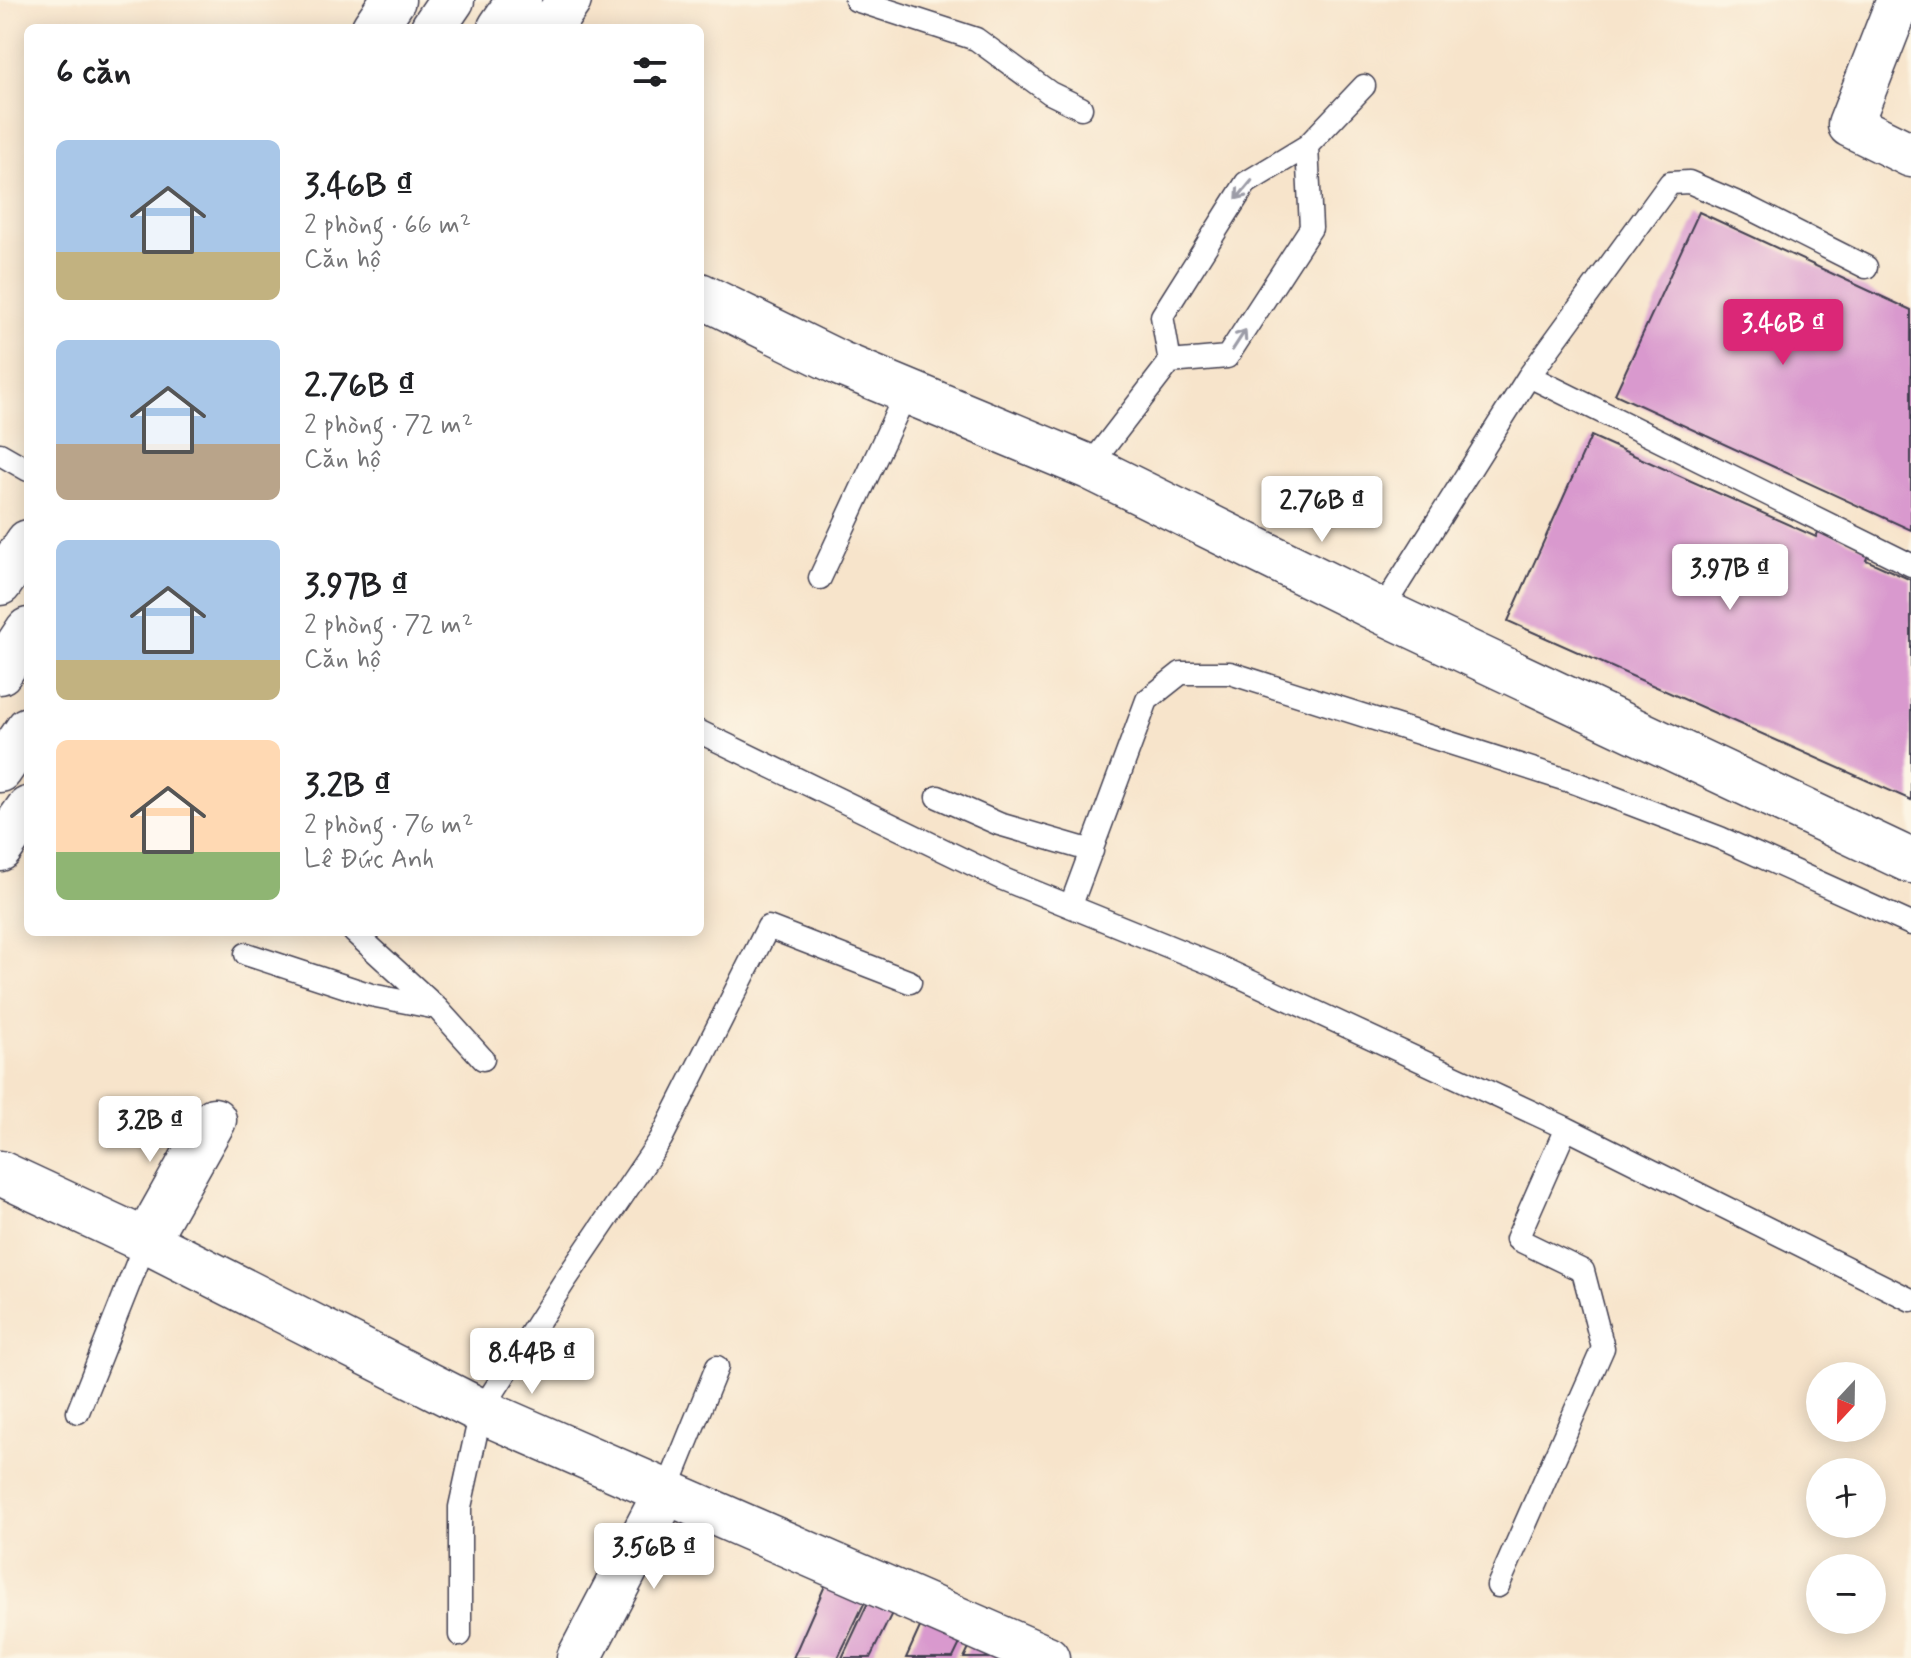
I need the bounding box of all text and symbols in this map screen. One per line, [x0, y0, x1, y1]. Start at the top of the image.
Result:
text: 6 căn [56, 50, 131, 95]
icon: filters [628, 50, 672, 94]
text: 3.46B ₫ [304, 164, 413, 209]
icon: home [120, 172, 216, 268]
one-way arrow [1235, 179, 1253, 200]
text: 2 phòng · 66 m² [304, 209, 471, 243]
text: Căn hộ [304, 243, 382, 277]
pin: 3.46B ₫ [1709, 299, 1857, 367]
text: 3.46B ₫ [1741, 308, 1825, 342]
one-way arrow [1231, 329, 1247, 352]
text: 2.76B ₫ [304, 364, 415, 409]
icon: home [120, 372, 216, 468]
text: 2 phòng · 72 m² [304, 409, 473, 443]
text: Căn hộ [304, 443, 382, 477]
pin: 2.76B ₫ [1248, 476, 1396, 544]
text: 2.76B ₫ [1279, 485, 1365, 519]
pin: 3.97B ₫ [1656, 544, 1804, 612]
text: 3.97B ₫ [1690, 553, 1770, 587]
text: 3.97B ₫ [304, 564, 408, 609]
icon: home [120, 572, 216, 668]
text: 2 phòng · 72 m² [304, 609, 473, 643]
text: Căn hộ [304, 643, 382, 677]
text: 3.2B ₫ [304, 764, 391, 809]
icon: home [120, 772, 216, 868]
text: 2 phòng · 76 m² [304, 809, 474, 843]
text: Lê Đức Anh [304, 843, 434, 877]
pin: 3.2B ₫ [85, 1096, 215, 1164]
text: 3.2B ₫ [117, 1105, 183, 1139]
pin: 8.44B ₫ [458, 1328, 606, 1396]
text: 8.44B ₫ [488, 1337, 576, 1371]
north arrow [1806, 1362, 1886, 1442]
map controls [1806, 1362, 1886, 1634]
button: + [1806, 1458, 1886, 1538]
pin: 3.56B ₫ [580, 1523, 728, 1591]
text: 3.56B ₫ [612, 1532, 696, 1566]
button: − [1806, 1554, 1886, 1634]

